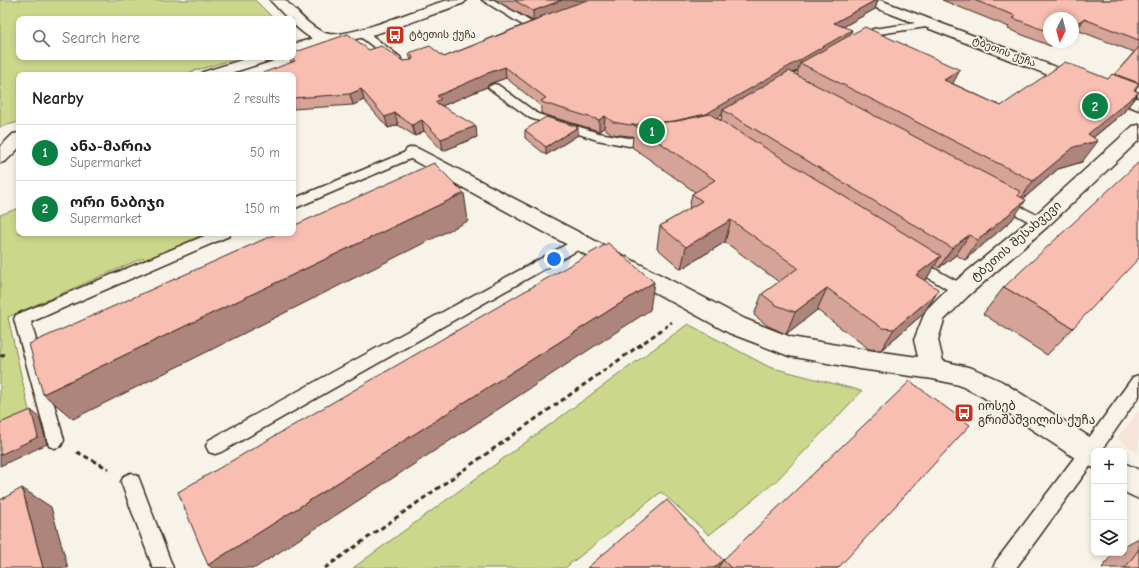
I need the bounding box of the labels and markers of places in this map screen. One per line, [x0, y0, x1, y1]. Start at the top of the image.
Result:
bus stop icon: ტბეთის ქუჩა [384, 24, 406, 46]
place label: ტბეთის ქუჩა [409, 29, 476, 41]
pin: 2 [1082, 91, 1108, 121]
pin: 1 [639, 116, 665, 146]
place label: იოსებ გრიშაშვილის ქუჩა [978, 399, 1095, 428]
bus stop icon: იოსებ გრიშაშვილის ქუჩა [953, 402, 975, 424]

